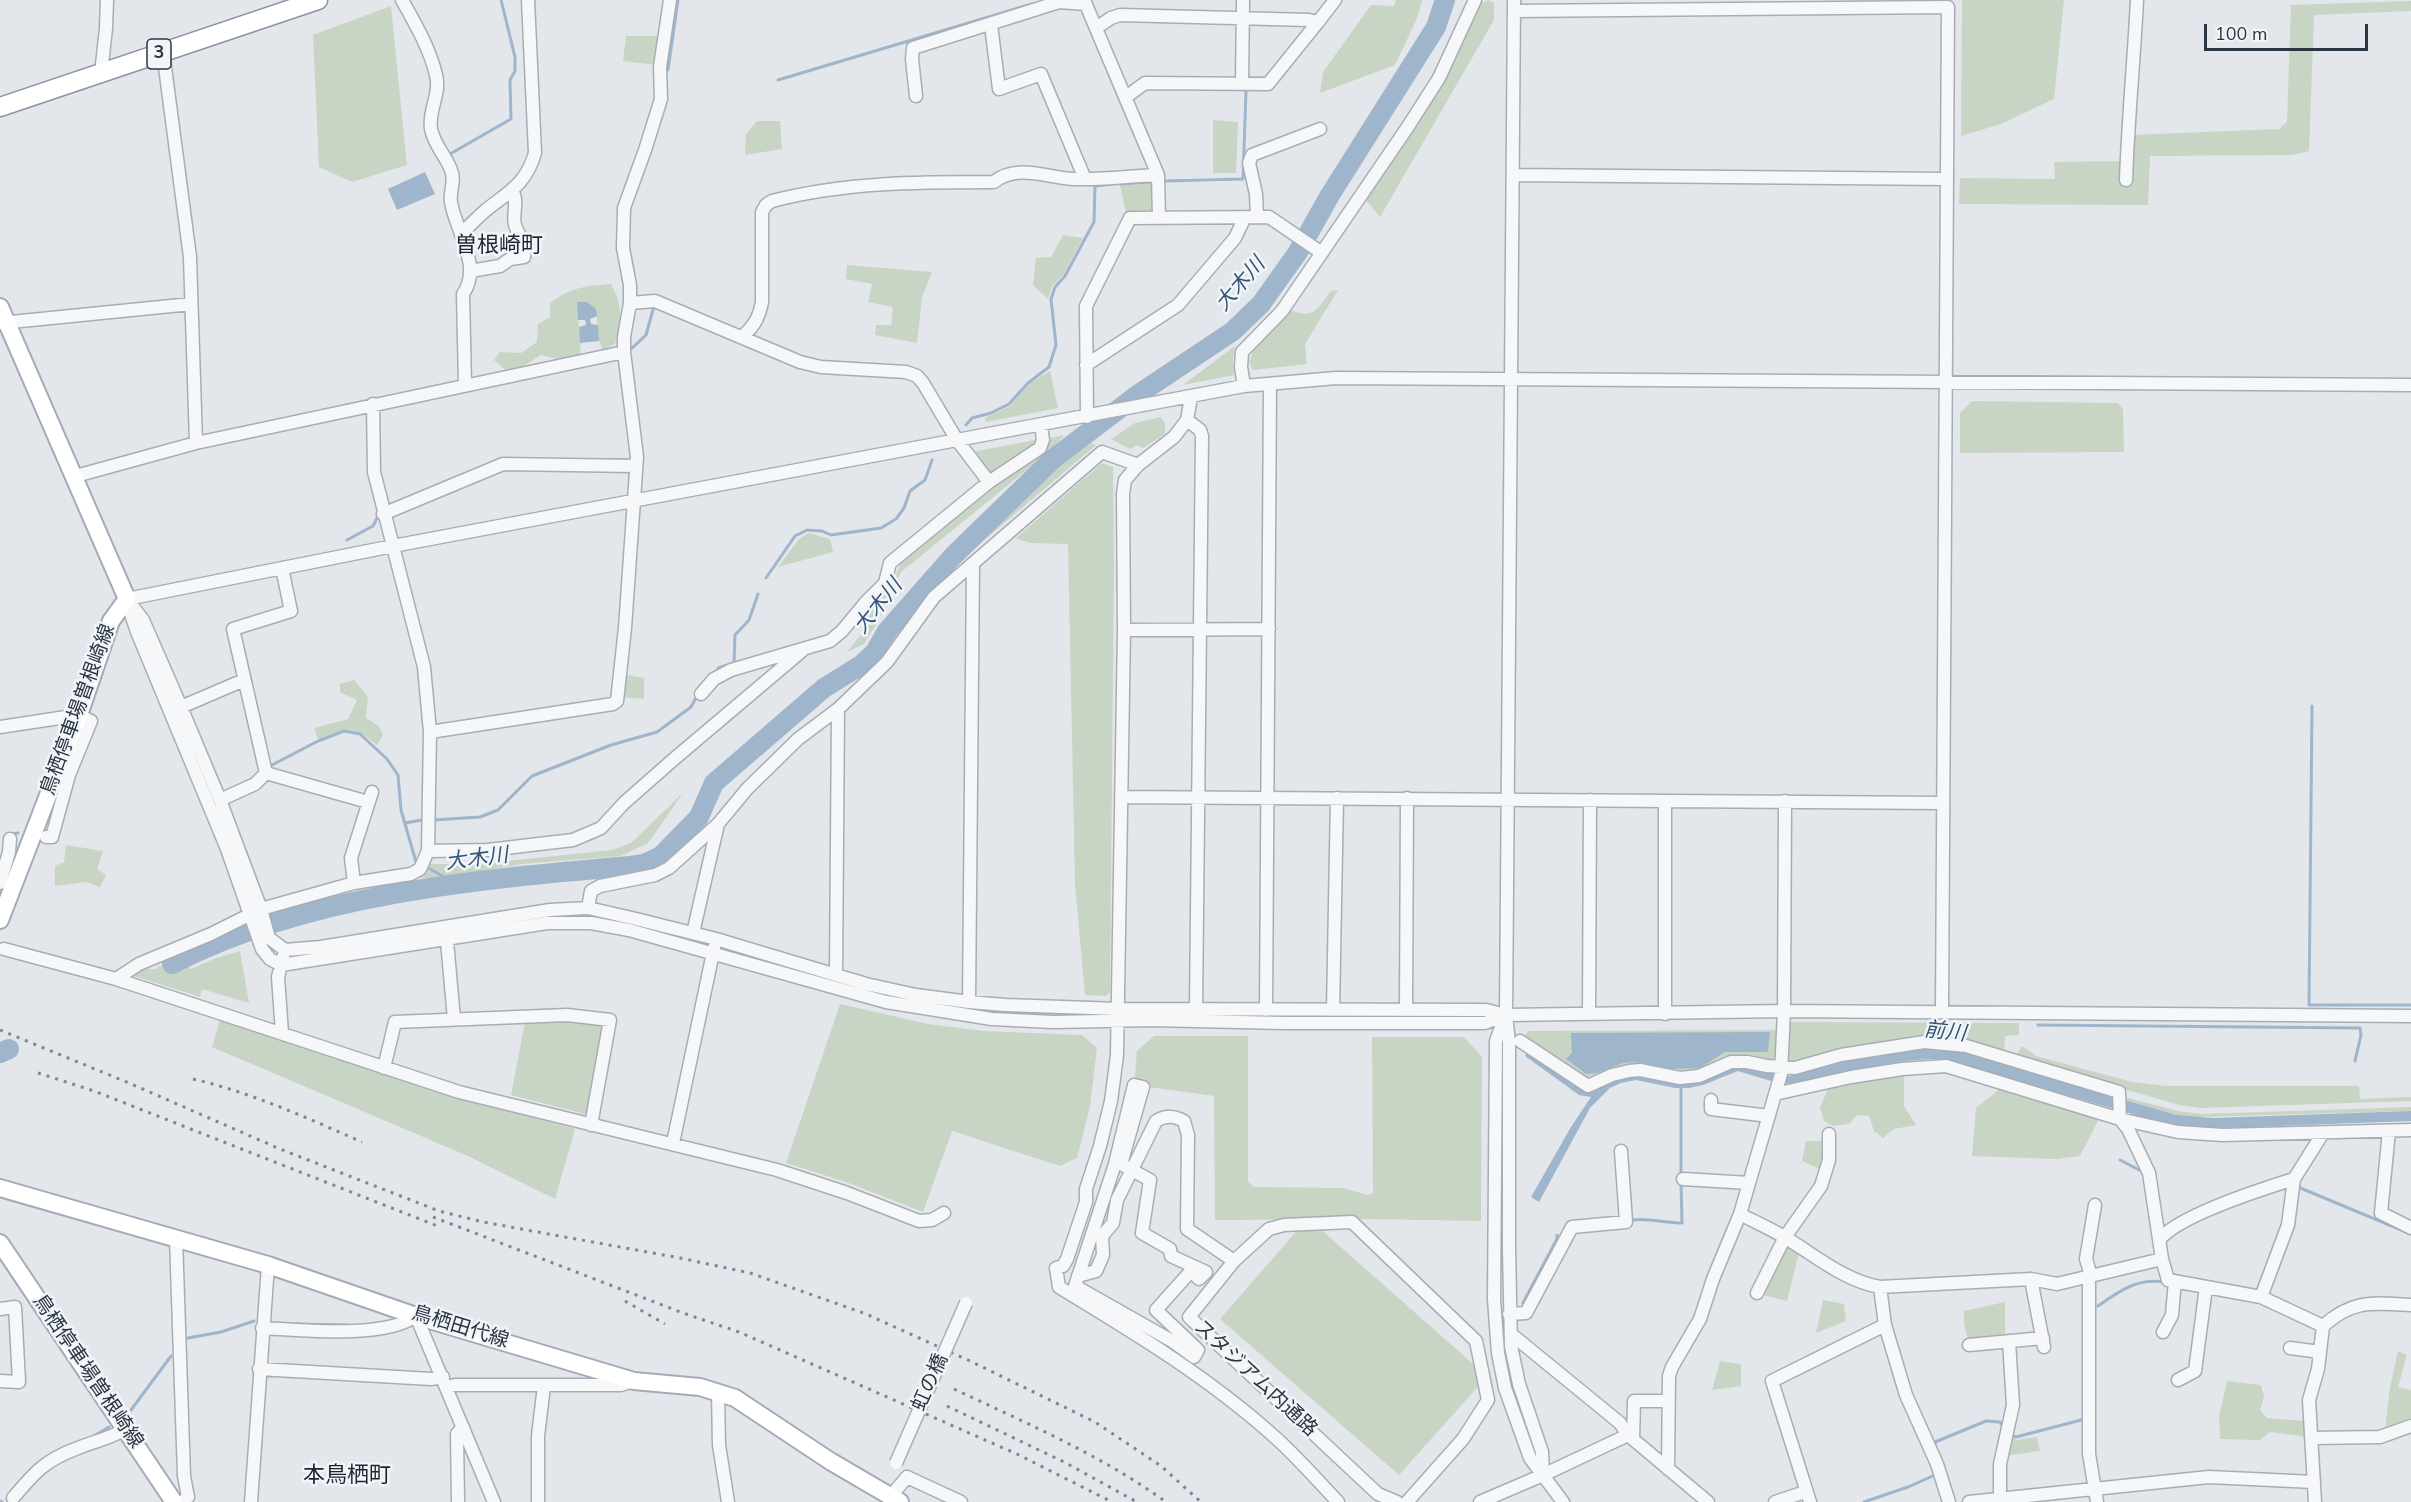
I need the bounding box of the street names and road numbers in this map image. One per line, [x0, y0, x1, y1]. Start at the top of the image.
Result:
road number: 3 [147, 39, 171, 69]
street label: 鳥栖停車場曽根崎線 [37, 621, 121, 799]
street label: 鳥栖停車場曽根崎線 [27, 1291, 147, 1453]
street label: 鳥栖田代線 [409, 1302, 511, 1354]
street label: スタジアム内通路 [1188, 1316, 1322, 1442]
street label: 虹の橋 [908, 1351, 954, 1415]

